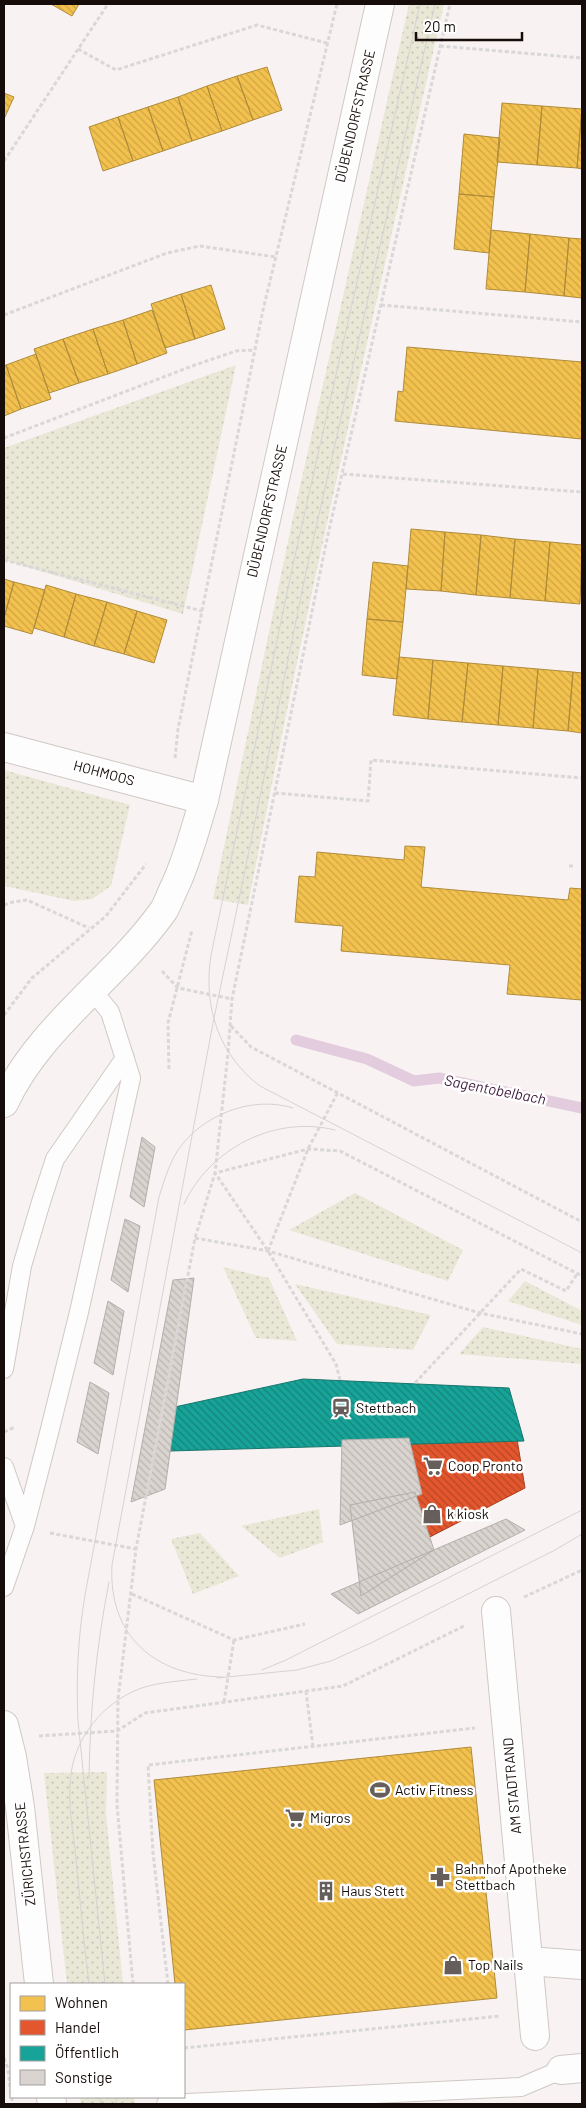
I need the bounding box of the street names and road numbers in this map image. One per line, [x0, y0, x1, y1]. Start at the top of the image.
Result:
street label: DÜBENDORFSTRASSE [331, 48, 378, 184]
street label: DÜBENDORFSTRASSE [243, 443, 290, 579]
street label: HOHMOOS [72, 756, 137, 789]
street label: AM STADTRAND [499, 1737, 524, 1835]
street label: ZÜRICHSTRASSE [11, 1801, 38, 1907]

